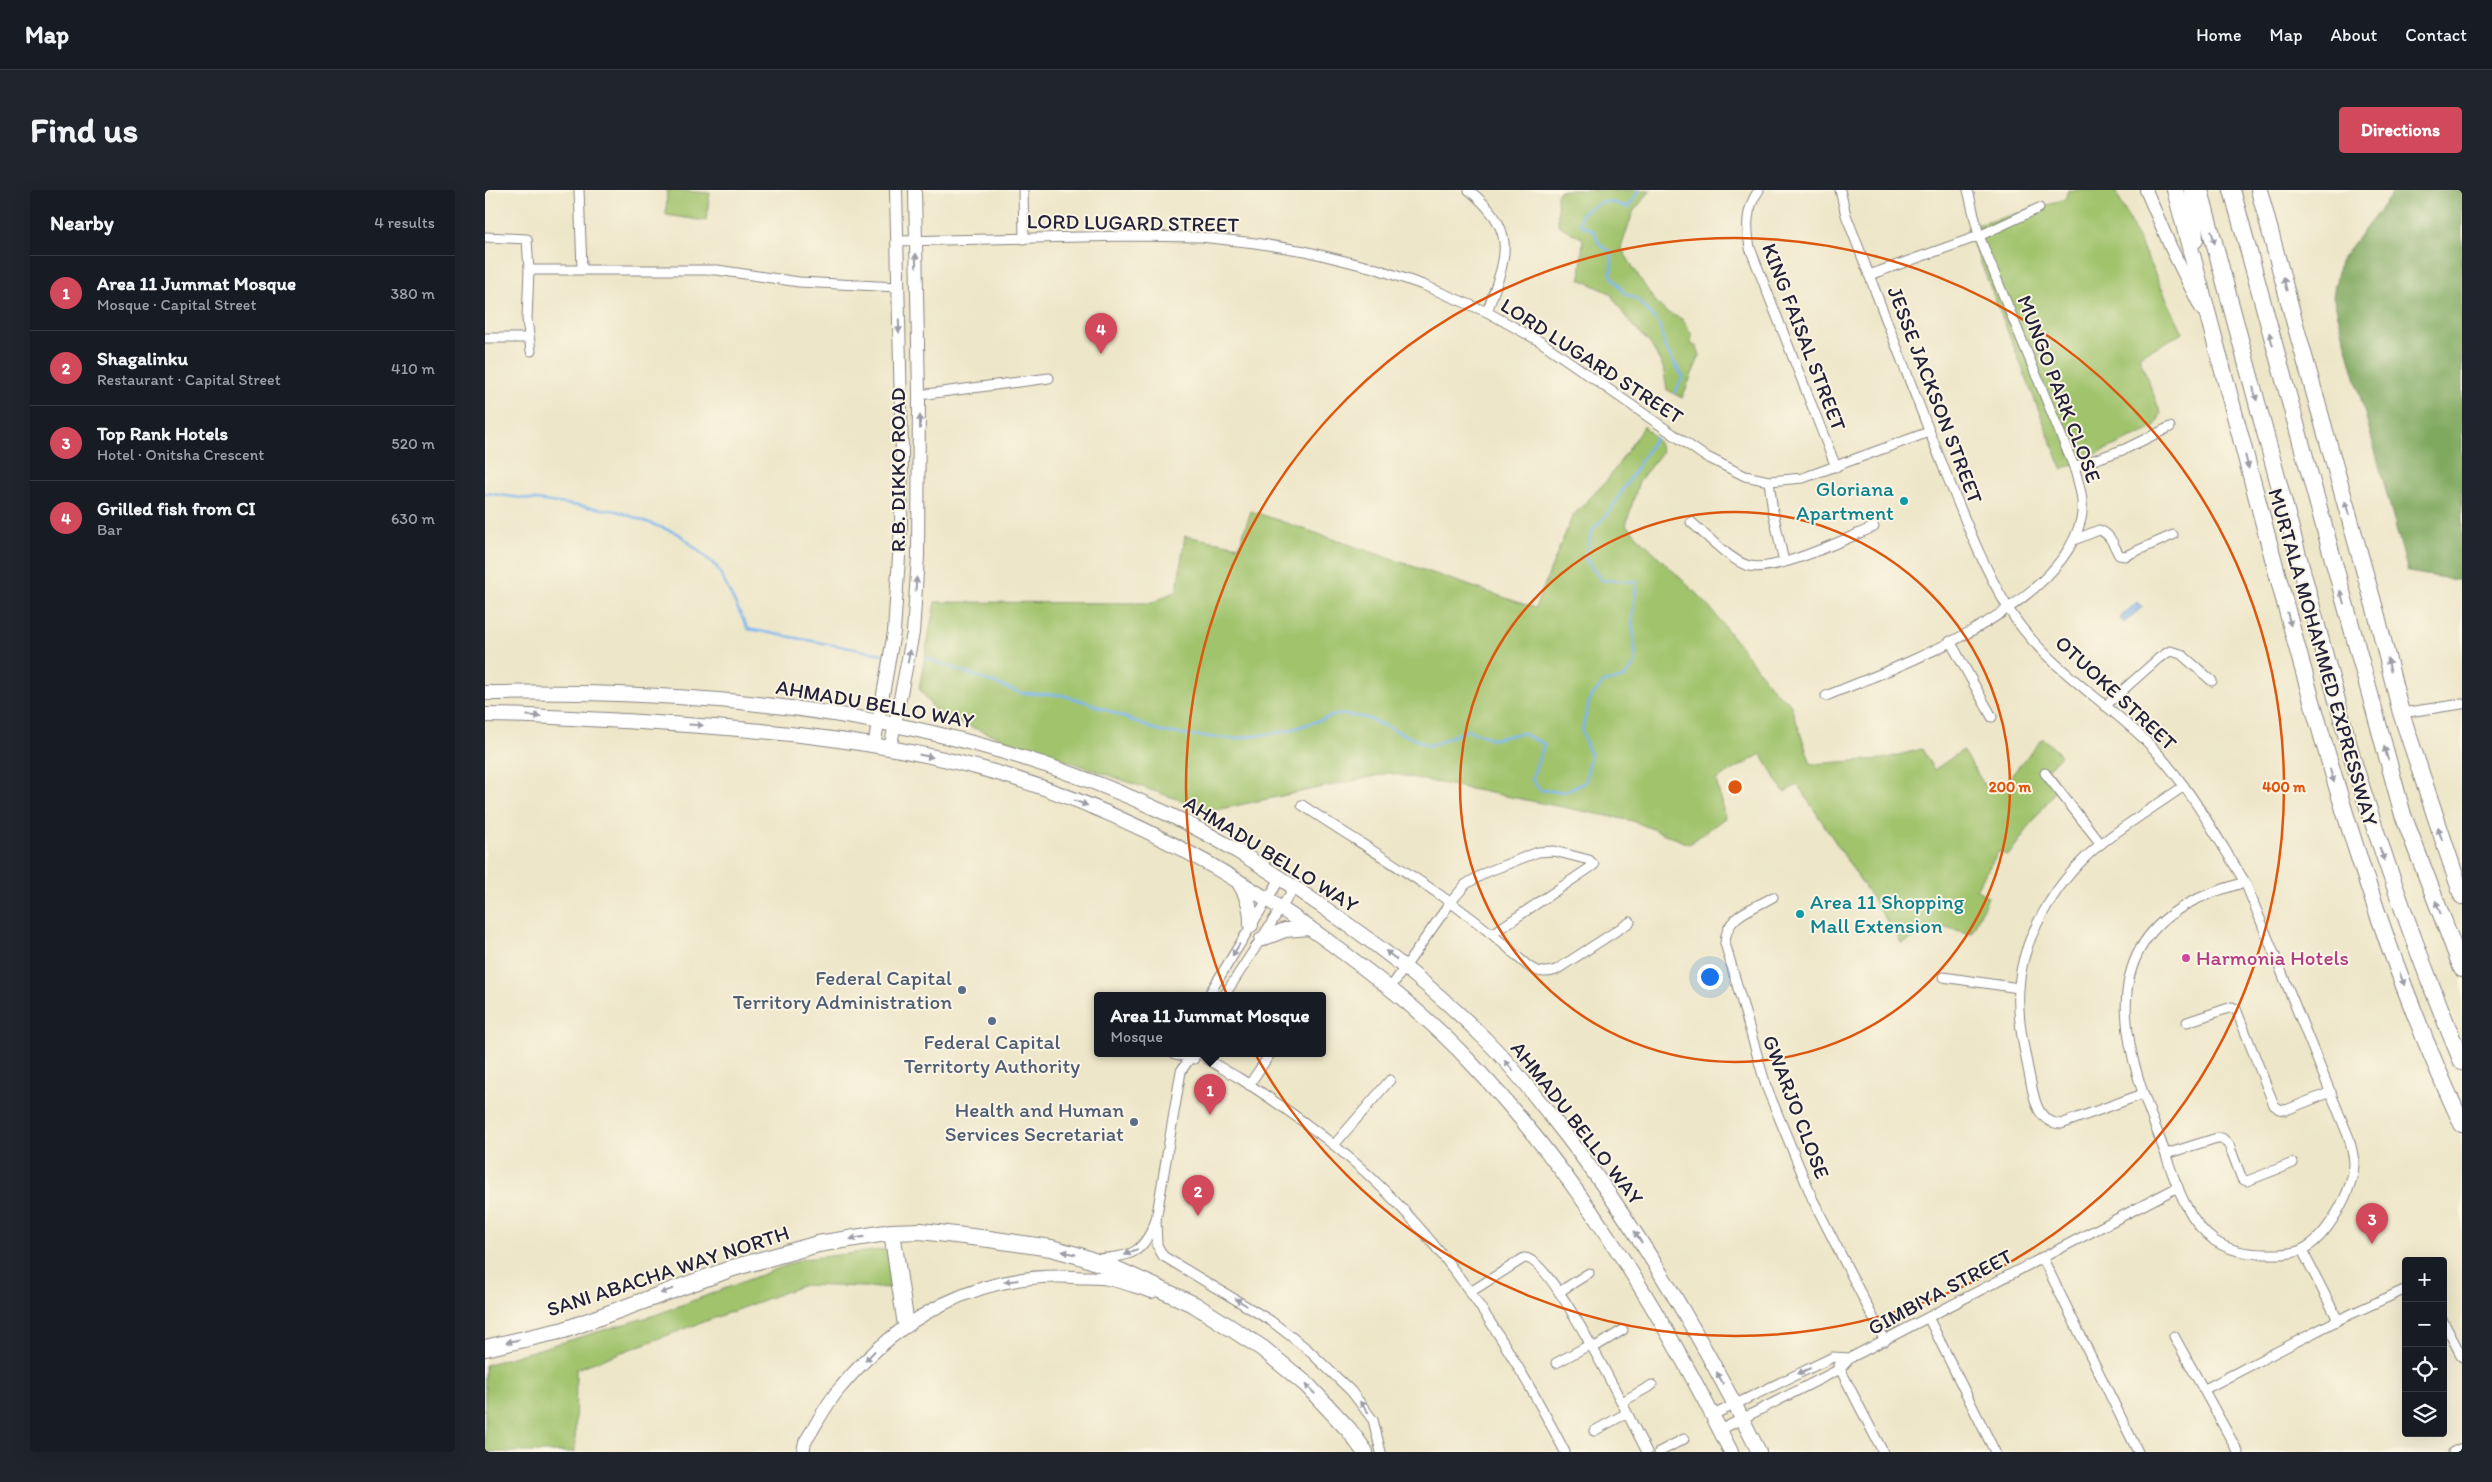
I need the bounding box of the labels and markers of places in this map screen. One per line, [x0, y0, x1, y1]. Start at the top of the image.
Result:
pin: 4 [1085, 313, 1117, 354]
place label: Gloriana Apartment [1796, 476, 1894, 525]
marker: Gloriana Apartment [1898, 495, 1910, 507]
centre of rings [1726, 778, 1744, 796]
place label: Area 11 Shopping Mall Extension [1810, 889, 1965, 938]
marker: Area 11 Shopping Mall Extension [1794, 908, 1806, 920]
place label: Harmonia Hotels [2196, 945, 2349, 970]
marker: Harmonia Hotels [2180, 952, 2192, 964]
place label: Federal Capital Territory Administration [733, 965, 952, 1014]
marker: Federal Capital Territory Administration [956, 984, 968, 996]
marker: Federal Capital Territorty Authority [986, 1015, 998, 1027]
place label: Federal Capital Territorty Authority [904, 1029, 1080, 1078]
pin: 1 [1194, 1074, 1226, 1115]
place label: Health and Human Services Secretariat [945, 1097, 1124, 1146]
marker: Health and Human Services Secretariat [1128, 1116, 1140, 1128]
pin: 2 [1182, 1175, 1214, 1216]
pin: 3 [2356, 1203, 2388, 1244]

